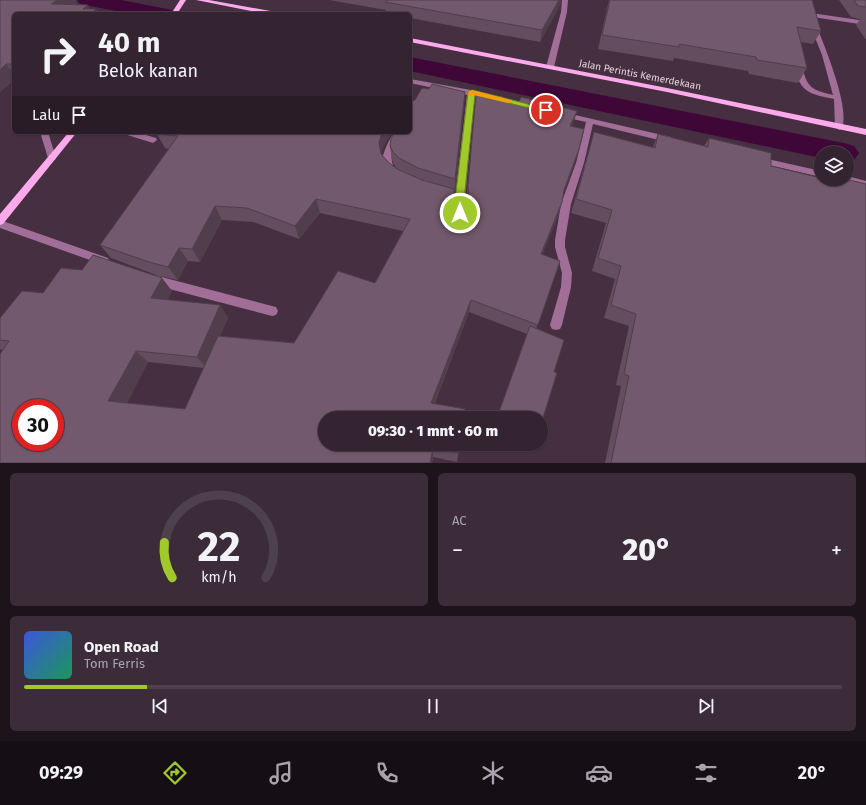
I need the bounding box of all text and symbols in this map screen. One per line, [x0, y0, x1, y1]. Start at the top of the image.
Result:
text: 40 m [98, 26, 161, 59]
icon: right [32, 28, 84, 80]
street label: Jalan Perintis Kemerdekaan [578, 57, 702, 93]
text: Belok kanan [98, 60, 198, 82]
pin [529, 93, 563, 127]
icon: arrive [535, 99, 557, 121]
icon: arrive [68, 104, 90, 126]
text: Lalu [32, 106, 60, 124]
map controls [814, 146, 854, 186]
button: layers [814, 146, 854, 186]
position arrow [439, 192, 481, 234]
speed limit sign: 30 [12, 399, 64, 451]
text: 09:30 · 1 mnt · 60 m [368, 422, 498, 440]
text: AC [452, 513, 467, 528]
text: 22 [197, 521, 241, 571]
text: 20° [622, 532, 672, 568]
text: − [452, 537, 463, 564]
text: + [831, 537, 842, 564]
text: km/h [201, 568, 237, 585]
text: Open Road [84, 638, 159, 656]
text: Tom Ferris [84, 656, 145, 671]
icon: previous [149, 695, 171, 717]
icon: pause [422, 695, 444, 717]
icon: next [695, 695, 717, 717]
icon: directions [161, 759, 189, 787]
icon: music [267, 759, 295, 787]
icon: phone [373, 759, 401, 787]
icon: climate [479, 759, 507, 787]
icon: car [585, 759, 613, 787]
icon: filters [692, 759, 720, 787]
text: 09:29 [39, 762, 83, 784]
text: 20° [798, 762, 827, 784]

